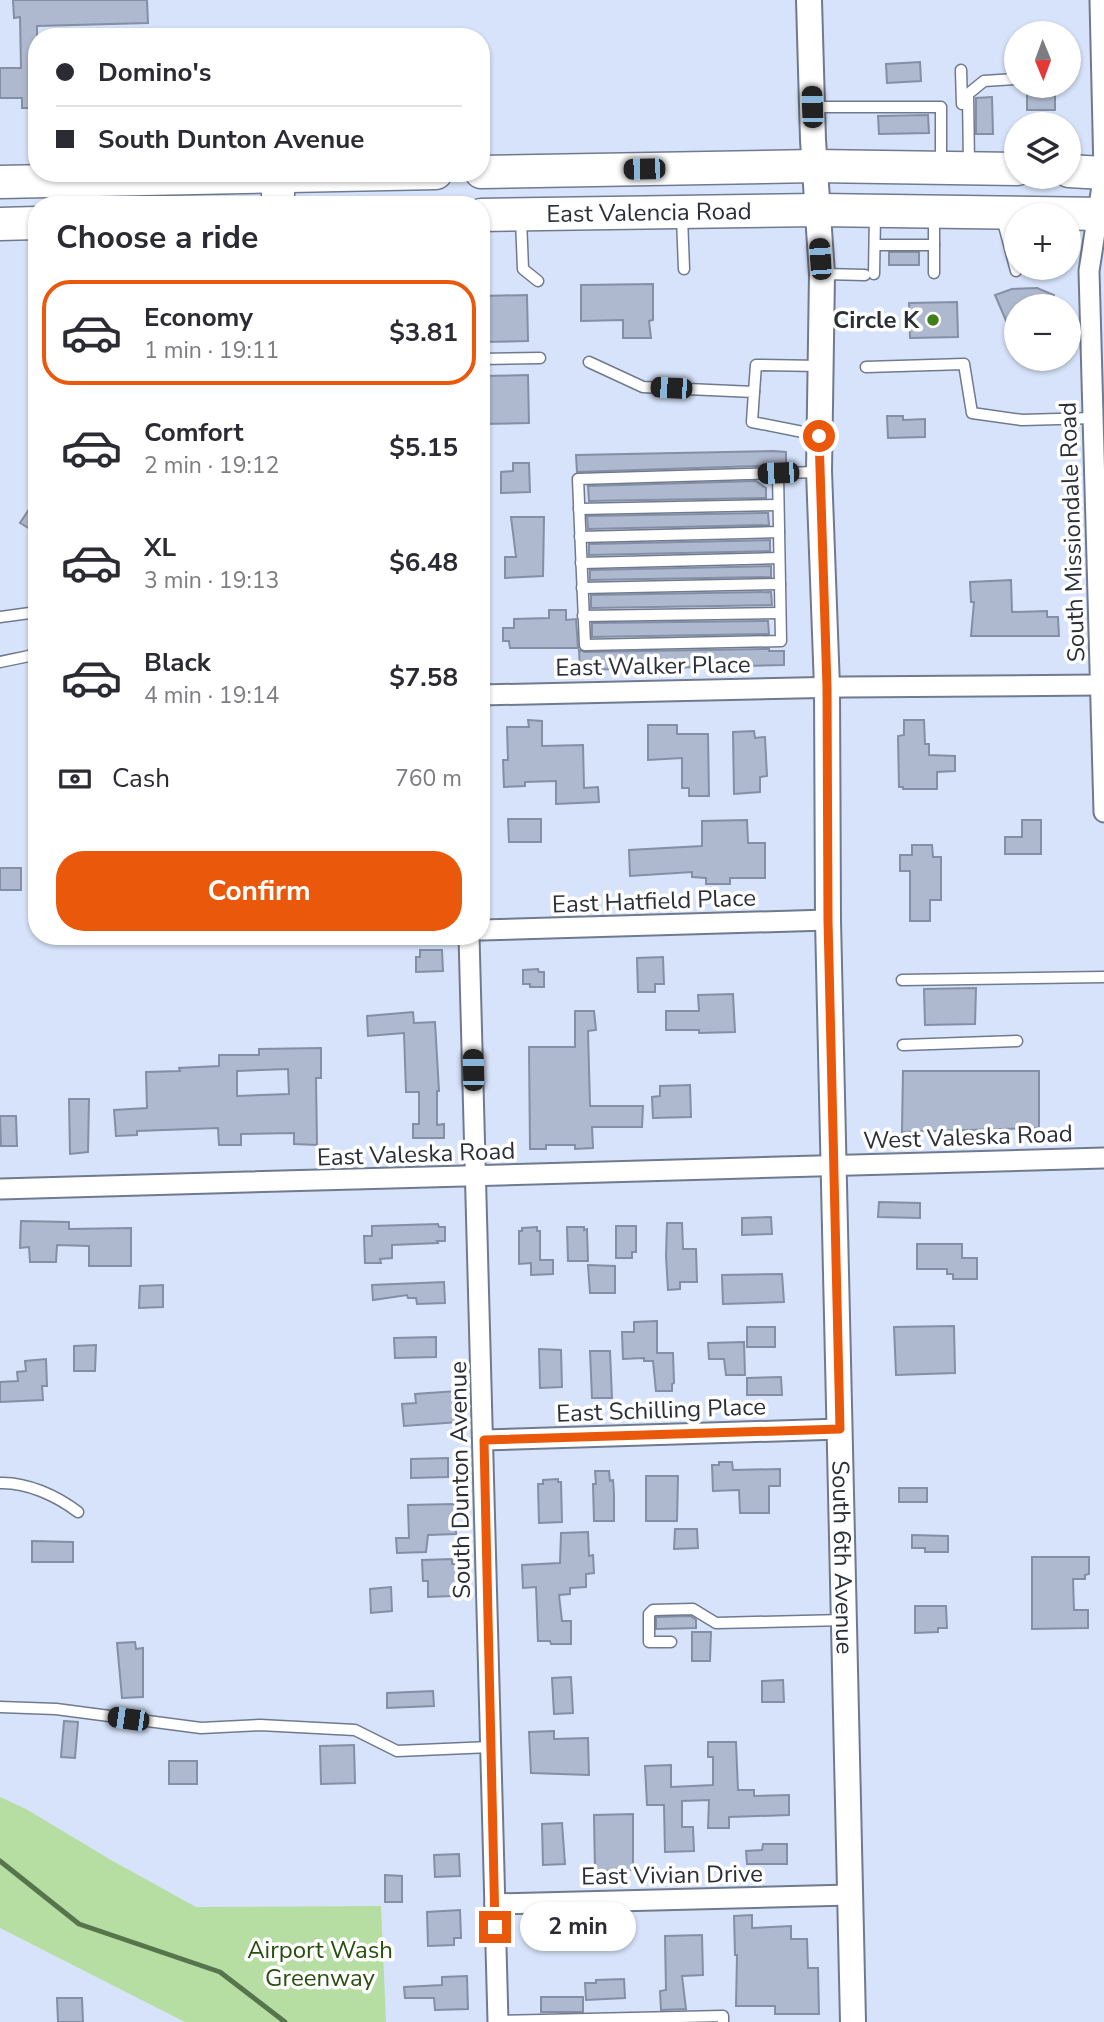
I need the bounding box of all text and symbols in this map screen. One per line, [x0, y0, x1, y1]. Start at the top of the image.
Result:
north arrow [1004, 21, 1082, 98]
map controls [1004, 21, 1081, 371]
text: Domino's [98, 55, 211, 90]
car [801, 86, 824, 128]
button: layers [1004, 112, 1081, 189]
text: South Dunton Avenue [98, 122, 364, 157]
car [623, 158, 666, 180]
street label: East Valencia Road [546, 195, 752, 230]
button: + [1004, 203, 1081, 280]
text: Choose a ride [56, 216, 258, 259]
car [809, 237, 832, 281]
button: − [1004, 294, 1081, 371]
text: Economy [144, 300, 253, 335]
icon: car [60, 301, 123, 364]
place label: Circle K [833, 304, 920, 336]
marker: Circle K [925, 312, 941, 328]
text: $3.81 [389, 315, 458, 350]
text: 1 min · 19:11 [144, 335, 279, 366]
car [650, 376, 693, 400]
street label: South Missiondale Road [1051, 402, 1093, 662]
text: Comfort [144, 415, 244, 450]
icon: car [60, 416, 123, 479]
route start [803, 420, 835, 452]
text: $5.15 [389, 430, 458, 465]
text: 2 min · 19:12 [144, 450, 279, 481]
car [757, 462, 800, 484]
text: XL [144, 530, 176, 565]
icon: car [60, 531, 123, 594]
text: $6.48 [389, 545, 458, 580]
text: 3 min · 19:13 [144, 565, 279, 596]
text: Black [144, 645, 211, 680]
icon: car [60, 646, 123, 709]
street label: East Walker Place [555, 648, 751, 684]
text: $7.58 [389, 660, 458, 695]
text: 4 min · 19:14 [144, 680, 279, 711]
icon: cash [56, 760, 94, 798]
text: Cash [112, 761, 170, 796]
text: 760 m [395, 763, 462, 794]
button: Confirm [56, 851, 462, 931]
street label: East Hatfield Place [552, 881, 756, 921]
car [463, 1049, 484, 1091]
street label: West Valeska Road [863, 1117, 1073, 1157]
street label: East Valeska Road [316, 1135, 516, 1173]
street label: South Dunton Avenue [442, 1361, 478, 1599]
street label: East Schilling Place [556, 1390, 766, 1430]
street label: South 6th Avenue [824, 1460, 861, 1655]
car [106, 1706, 151, 1732]
street label: East Vivian Drive [581, 1857, 763, 1893]
callout: 2 min [520, 1902, 635, 1952]
route end [479, 1911, 511, 1943]
text: 2 min [548, 1911, 608, 1942]
park label: Airport Wash Greenway [247, 1934, 393, 1994]

